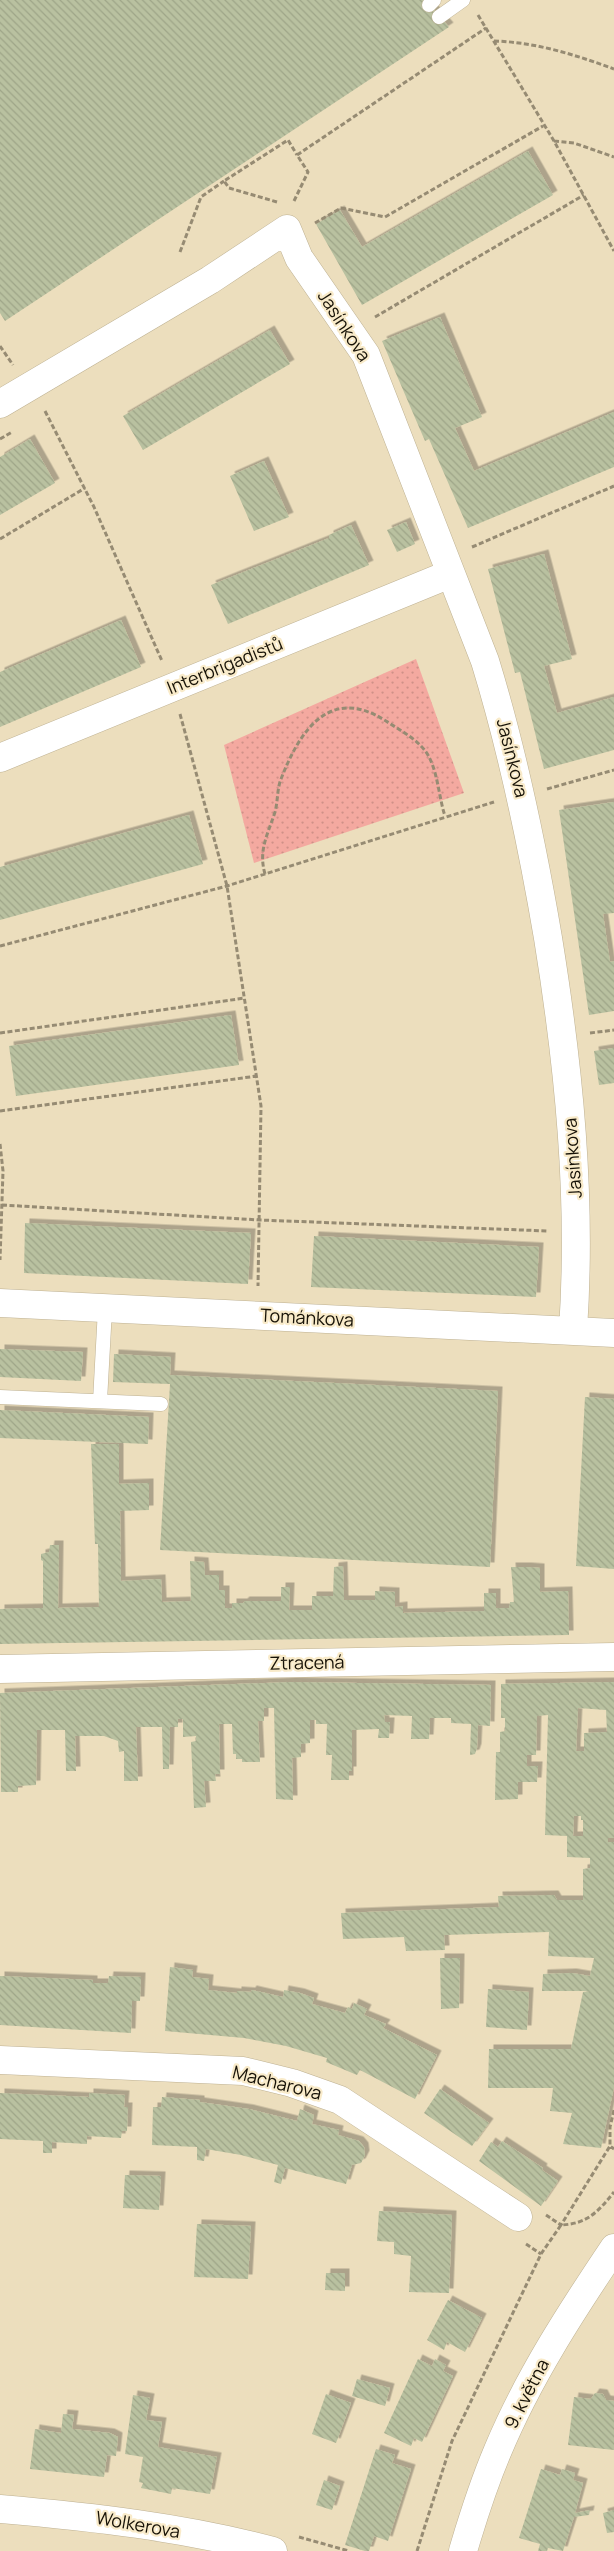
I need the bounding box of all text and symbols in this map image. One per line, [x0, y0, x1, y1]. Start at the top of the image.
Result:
street label: Jasínkova [313, 285, 377, 366]
street label: Interbrigadistů [163, 631, 286, 699]
street label: Jasínkova [492, 716, 534, 800]
street label: Jasínkova [557, 1117, 587, 1199]
street label: Tománkova [260, 1303, 354, 1331]
street label: Ztracená [269, 1649, 345, 1675]
street label: Macharova [230, 2059, 324, 2105]
street label: 9. května [498, 2354, 554, 2433]
street label: Wolkerova [94, 2505, 182, 2543]

